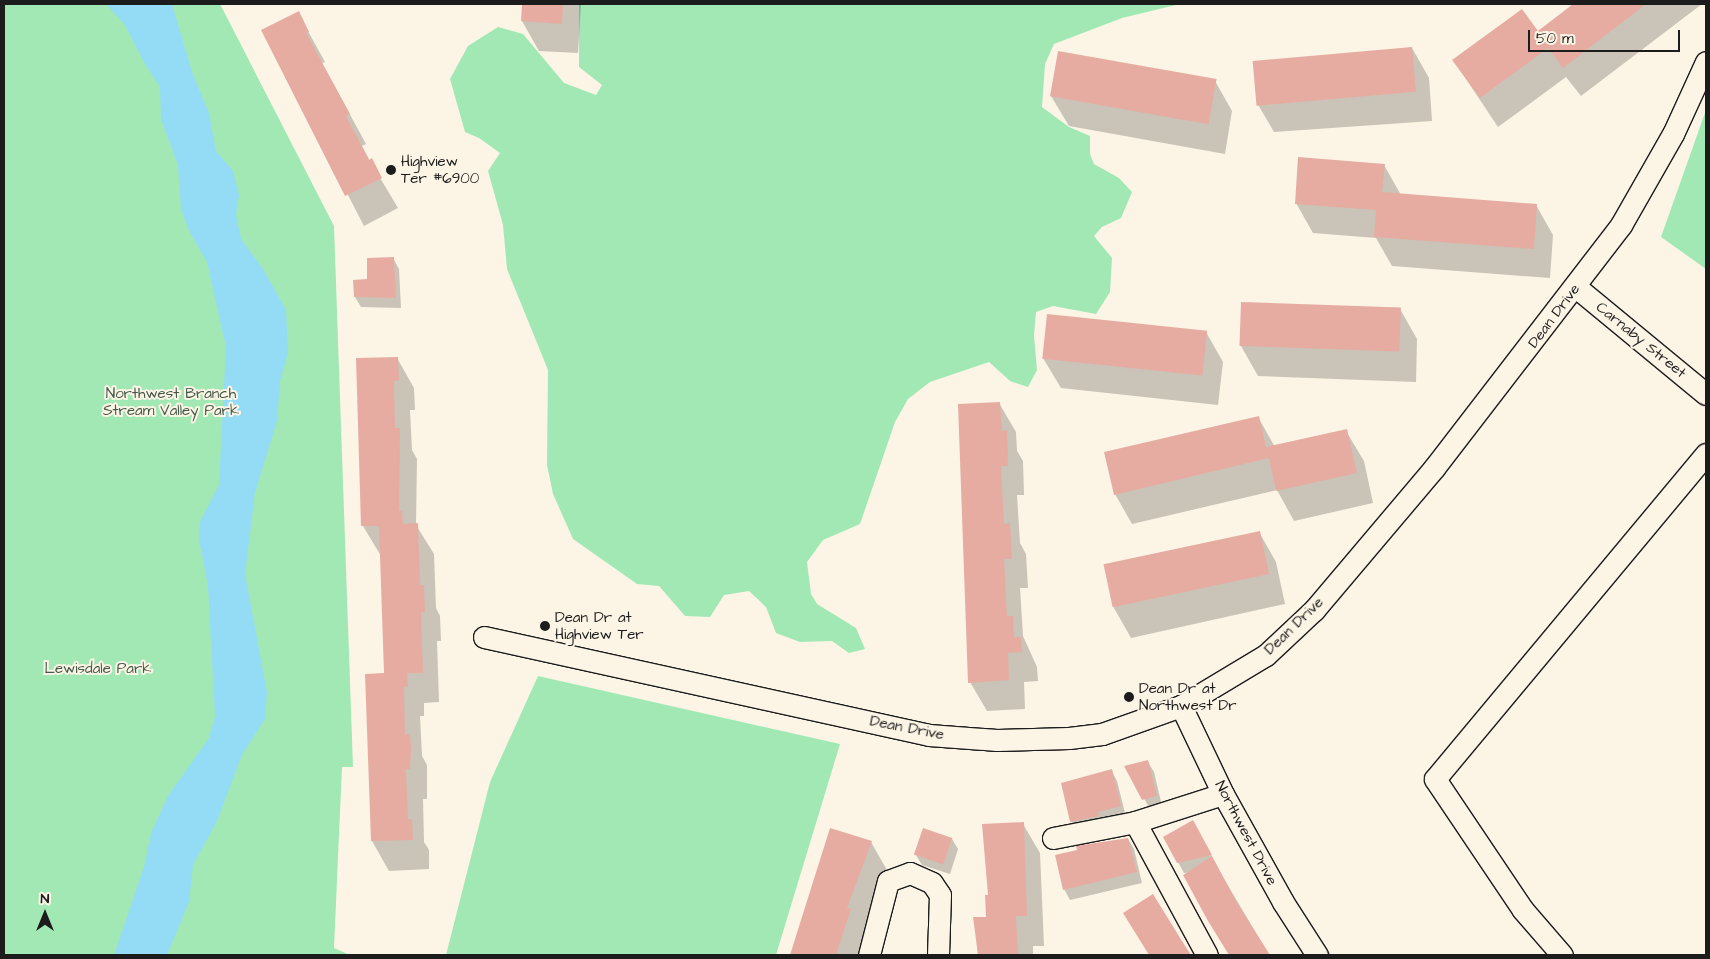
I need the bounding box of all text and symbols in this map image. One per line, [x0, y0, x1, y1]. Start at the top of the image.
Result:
scale bar [1530, 20, 1682, 52]
text: 50 m [1536, 28, 1574, 49]
place label: Highview Ter #6900 [401, 152, 479, 187]
marker: Highview Ter #6900 [385, 164, 397, 176]
street label: Dean Drive [1524, 281, 1584, 351]
street label: Carnaby Street [1592, 298, 1690, 382]
park label: Northwest Branch Stream Valley Park [103, 384, 239, 419]
street label: Dean Drive [1261, 593, 1327, 659]
place label: Dean Dr at Highview Ter [555, 608, 644, 643]
marker: Dean Dr at Highview Ter [539, 620, 551, 632]
park label: Lewisdale Park [45, 660, 151, 678]
place label: Dean Dr at Northwest Dr [1139, 679, 1236, 714]
marker: Dean Dr at Northwest Dr [1123, 691, 1135, 703]
street label: Dean Drive [868, 712, 946, 744]
street label: Northwest Drive [1211, 778, 1281, 888]
north arrow [20, 889, 70, 939]
text: N [41, 889, 49, 909]

